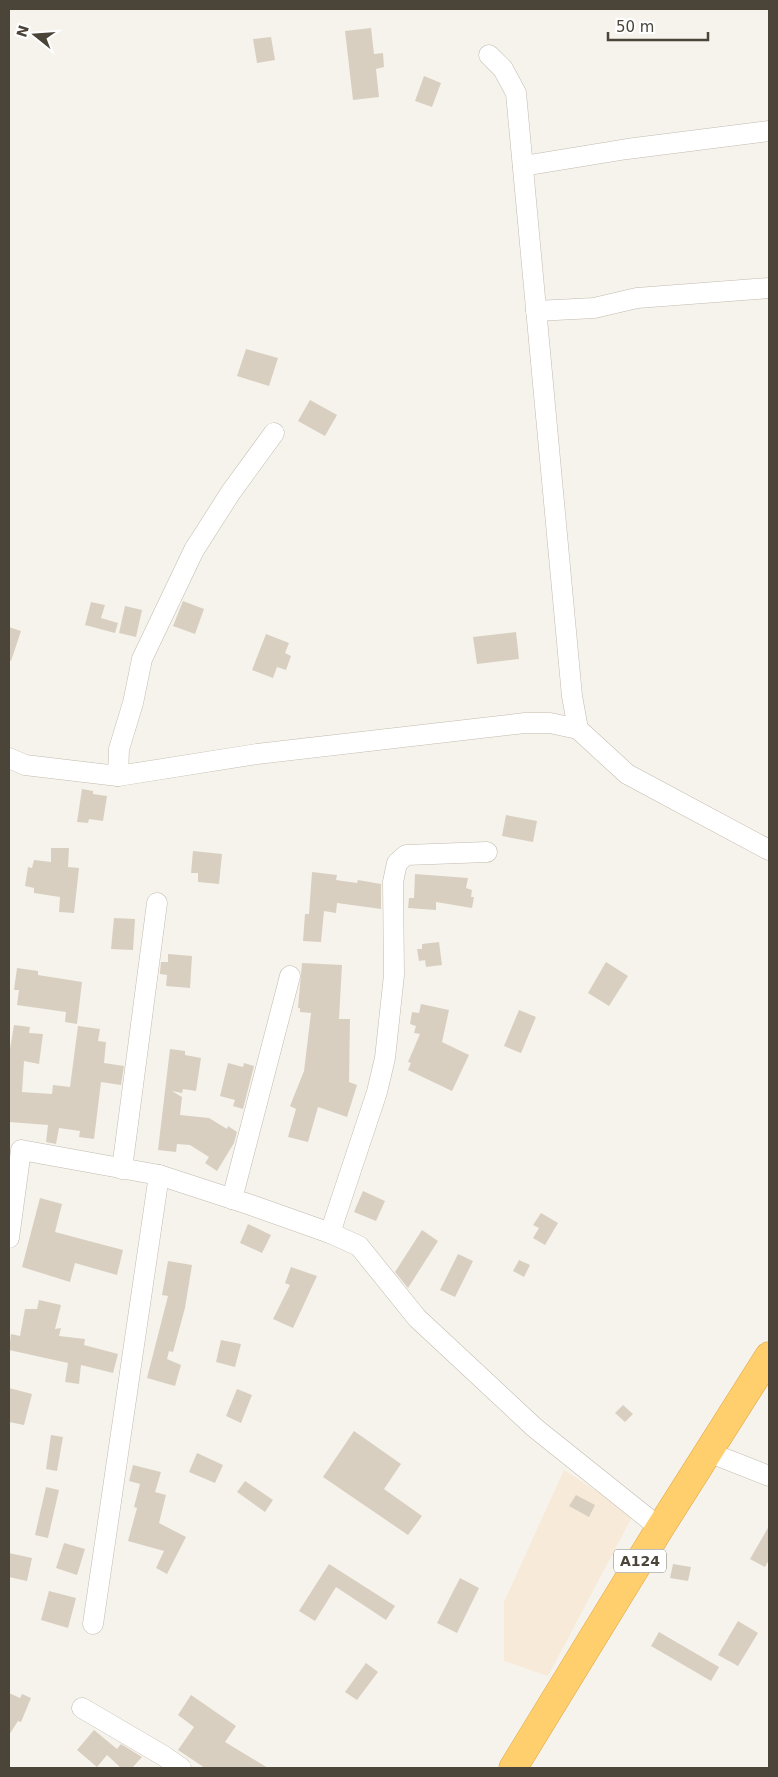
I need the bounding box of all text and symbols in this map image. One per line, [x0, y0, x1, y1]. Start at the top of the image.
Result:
north arrow [10, 10, 60, 60]
scale bar [608, 10, 708, 42]
text: 50 m [616, 18, 654, 36]
text: N [13, 23, 32, 39]
road number: A124 [614, 1550, 666, 1572]

